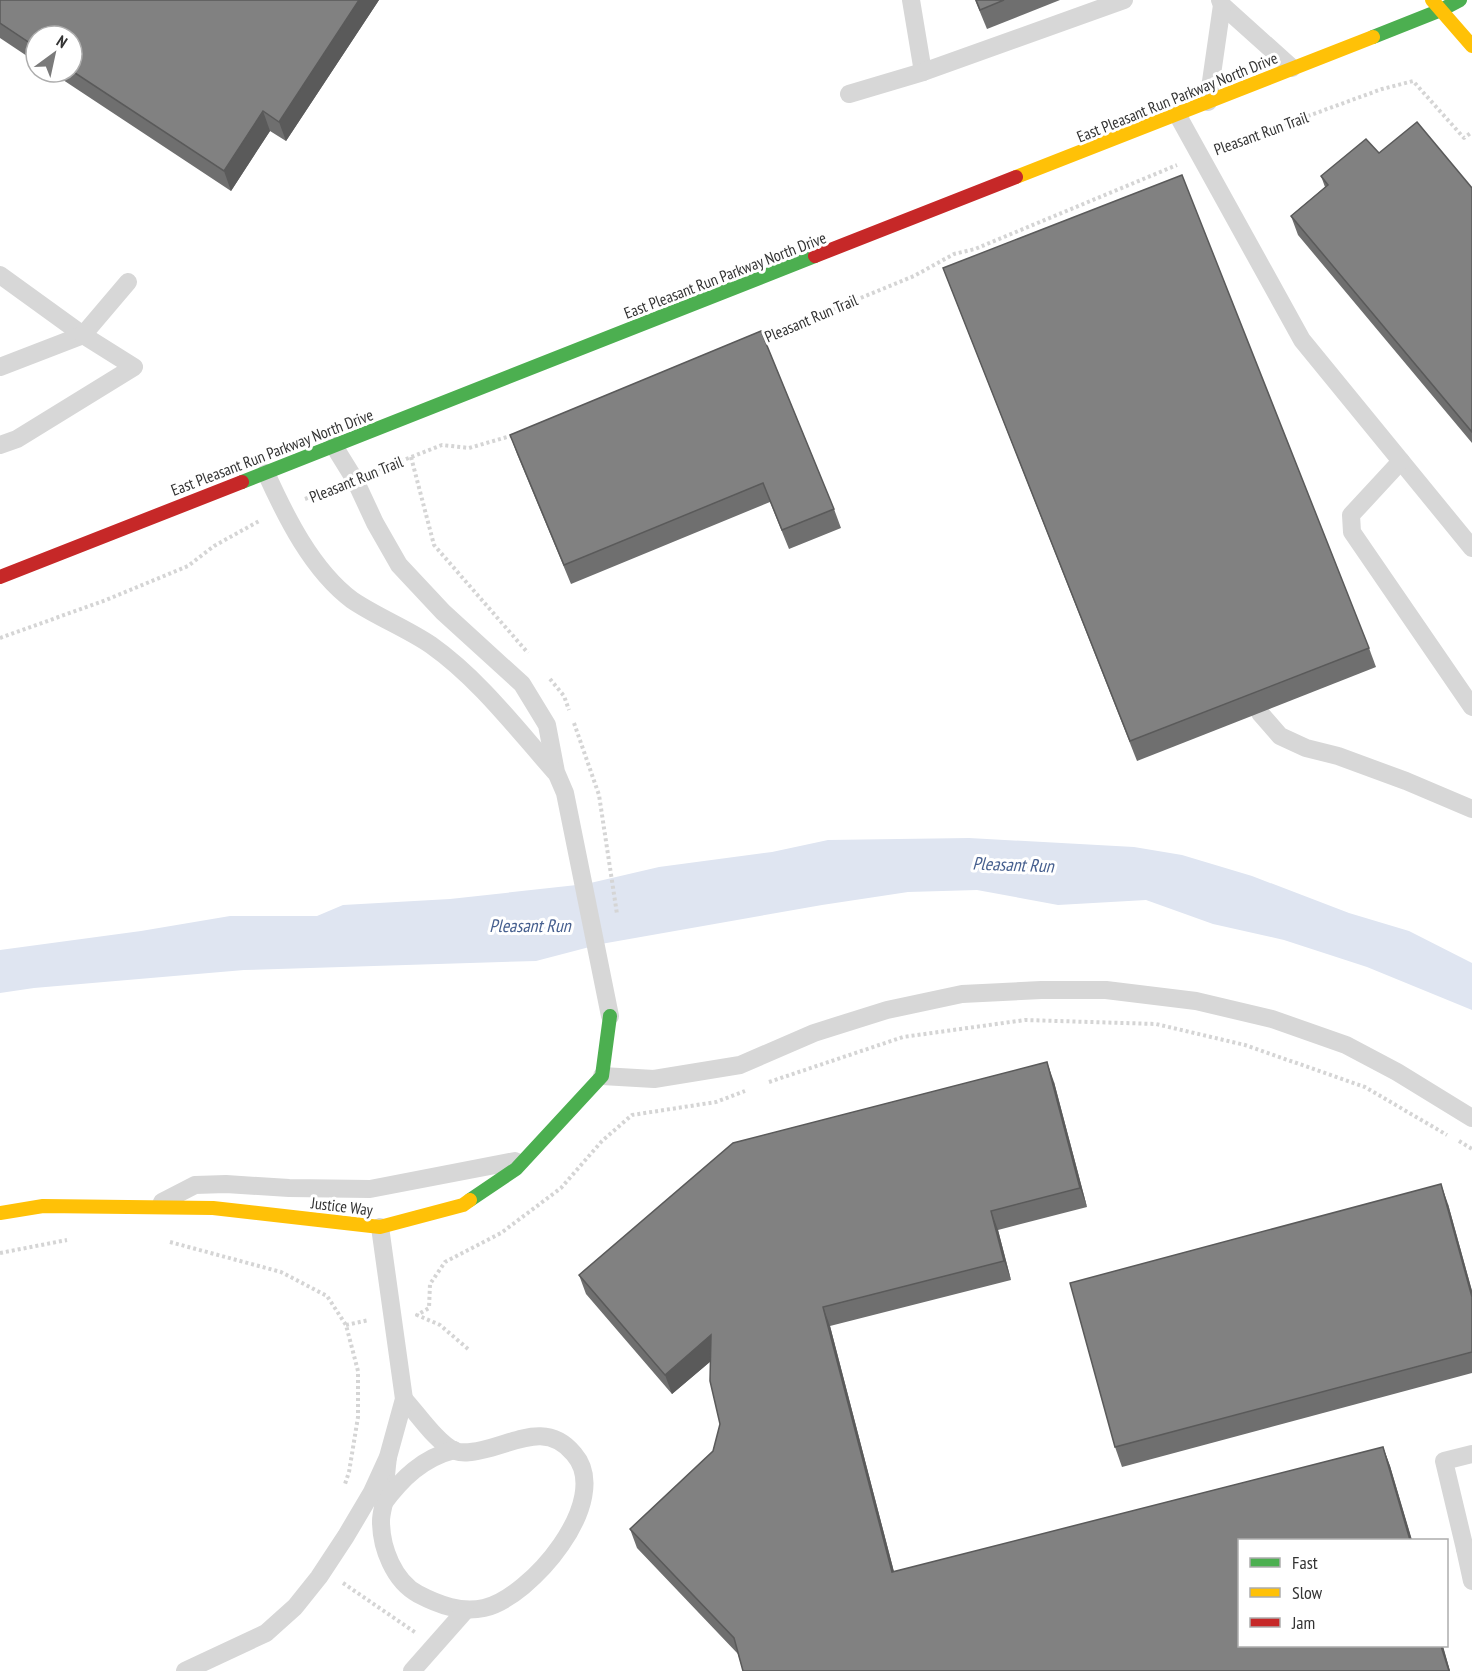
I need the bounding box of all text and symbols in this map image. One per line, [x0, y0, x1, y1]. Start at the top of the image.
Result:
north arrow [24, 24, 84, 84]
text: N [53, 31, 71, 52]
street label: East Pleasant Run Parkway North Drive [1074, 47, 1280, 147]
street label: Pleasant Run Trail [1211, 107, 1311, 159]
street label: East Pleasant Run Parkway North Drive [621, 227, 829, 323]
street label: Pleasant Run Trail [762, 289, 861, 347]
street label: East Pleasant Run Parkway North Drive [168, 404, 376, 500]
street label: Pleasant Run Trail [306, 451, 406, 507]
water label: Pleasant Run [972, 852, 1055, 877]
water label: Pleasant Run [489, 914, 572, 937]
street label: Justice Way [309, 1192, 374, 1220]
legend [1238, 1539, 1448, 1647]
text: Fast [1292, 1551, 1318, 1574]
text: Slow [1292, 1581, 1323, 1604]
text: Jam [1291, 1611, 1315, 1634]

